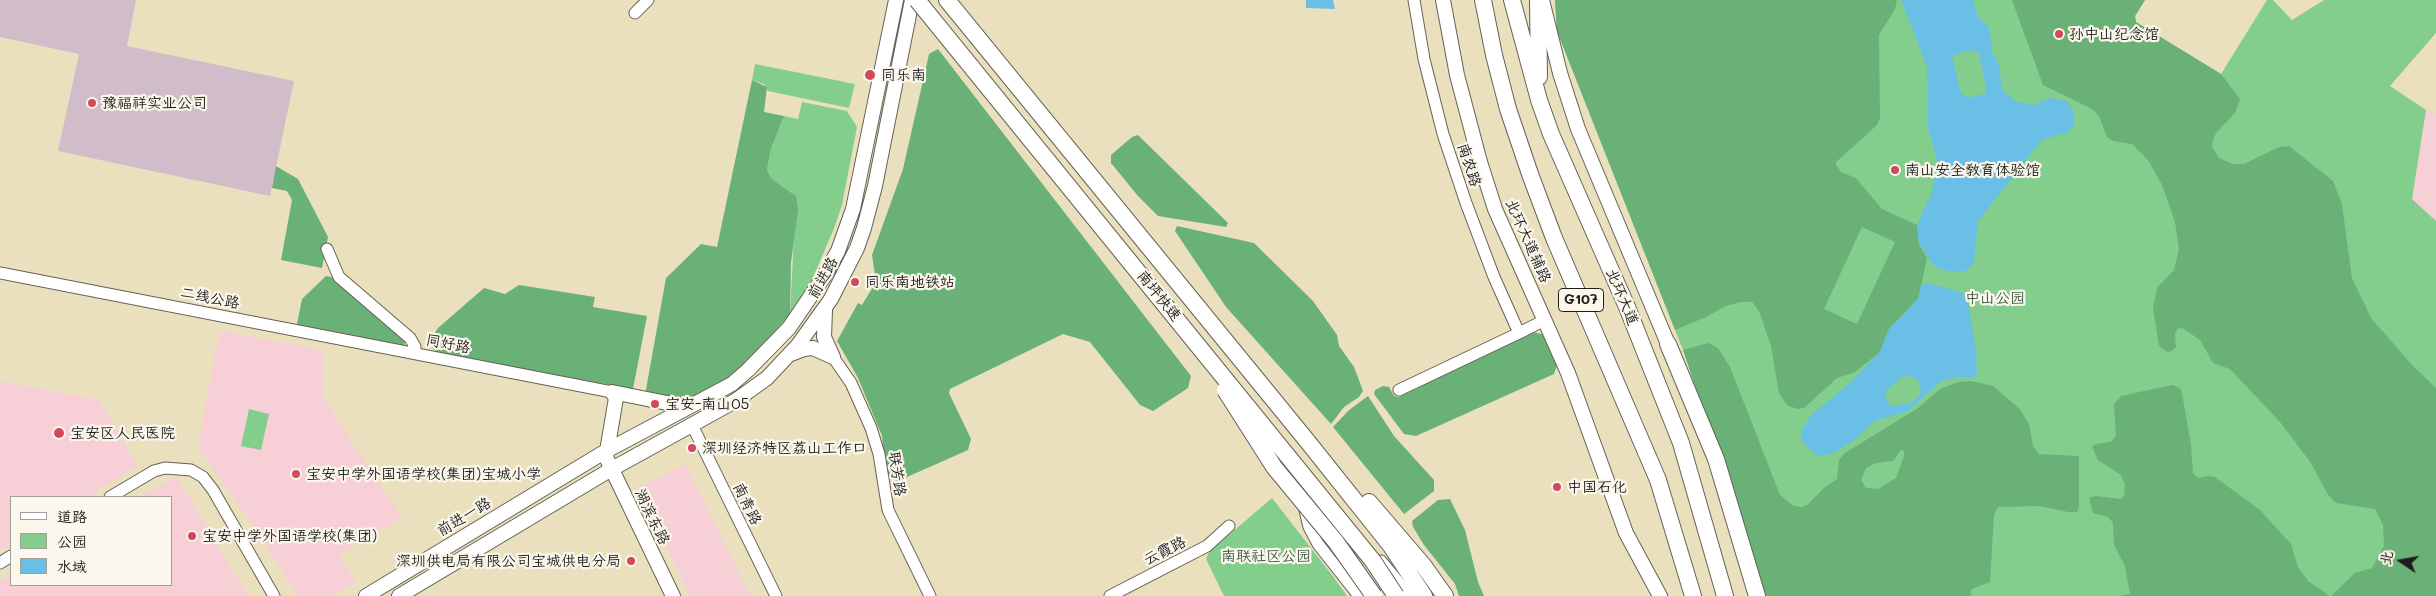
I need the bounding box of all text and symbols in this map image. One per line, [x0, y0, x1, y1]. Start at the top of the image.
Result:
place label: 孙中山纪念馆 [2069, 25, 2159, 43]
marker: 孙中山纪念馆 [2053, 28, 2065, 40]
place label: 同乐南 [881, 66, 926, 84]
marker: 同乐南 [863, 68, 877, 82]
place label: 豫福祥实业公司 [102, 94, 207, 112]
marker: 豫福祥实业公司 [86, 97, 98, 109]
street label: 南农路 [1453, 141, 1485, 189]
place label: 南山安全教育体验馆 [1905, 161, 2040, 179]
marker: 南山安全教育体验馆 [1889, 164, 1901, 176]
street label: 北环大道辅路 [1501, 196, 1555, 286]
street label: 前进路 [804, 254, 842, 302]
street label: 北环大道 [1602, 266, 1642, 328]
street label: 南坪快速 [1133, 267, 1185, 325]
place label: 同乐南地铁站 [865, 273, 955, 291]
marker: 同乐南地铁站 [849, 276, 861, 288]
street label: 二线公路 [179, 283, 241, 313]
road number: G107 [1558, 288, 1604, 312]
park label: 中山公园 [1965, 289, 2025, 307]
street label: 同好路 [424, 331, 472, 357]
place label: 宝安-南山05 [665, 395, 749, 413]
marker: 宝安-南山05 [649, 398, 661, 410]
place label: 宝安区人民医院 [70, 424, 175, 442]
marker: 宝安区人民医院 [52, 426, 66, 440]
place label: 深圳经济特区荔山工作口 [702, 439, 867, 457]
marker: 深圳经济特区荔山工作口 [686, 442, 698, 454]
street label: 联芳路 [885, 450, 909, 498]
place label: 宝安中学外国语学校(集团)宝城小学 [306, 465, 541, 483]
marker: 宝安中学外国语学校(集团)宝城小学 [290, 468, 302, 480]
place label: 中国石化 [1567, 478, 1627, 496]
street label: 南青路 [729, 480, 765, 528]
marker: 中国石化 [1551, 481, 1563, 493]
street label: 湖滨东路 [631, 486, 673, 548]
street label: 前进一路 [434, 494, 494, 540]
legend [10, 496, 172, 586]
text: 道路 [57, 506, 87, 526]
place label: 宝安中学外国语学校(集团) [202, 527, 377, 545]
marker: 宝安中学外国语学校(集团) [186, 530, 198, 542]
text: 公园 [57, 531, 87, 551]
street label: 云霞路 [1141, 533, 1189, 569]
north arrow [2376, 536, 2426, 586]
park label: 南联社区公园 [1221, 547, 1311, 565]
text: 北 [2375, 549, 2397, 567]
place label: 深圳供电局有限公司宝城供电分局 [396, 552, 621, 570]
marker: 深圳供电局有限公司宝城供电分局 [625, 555, 637, 567]
text: 水域 [57, 556, 87, 576]

